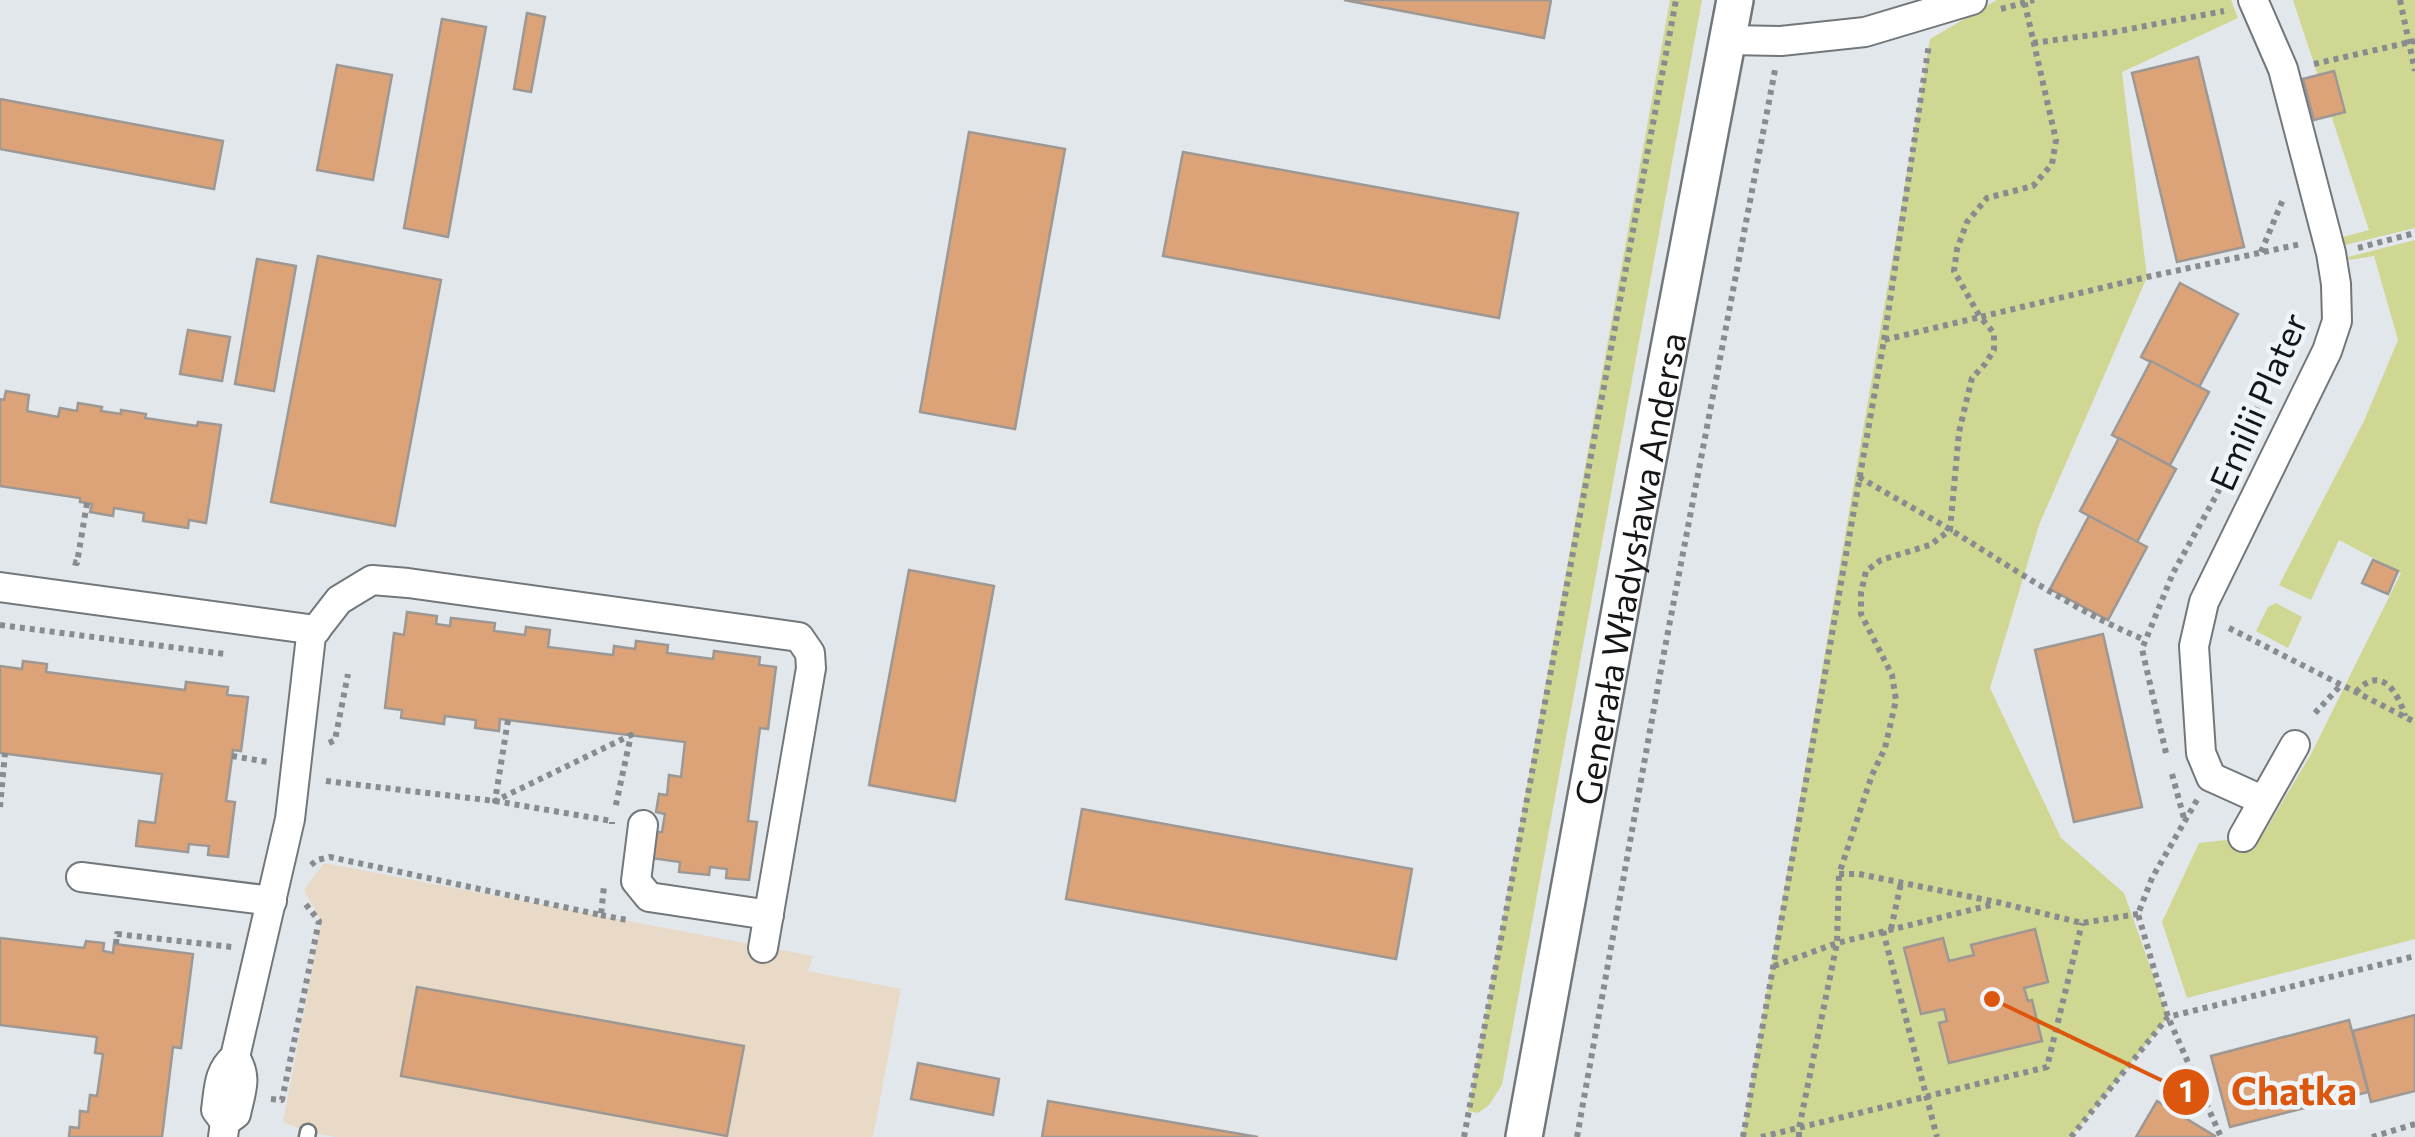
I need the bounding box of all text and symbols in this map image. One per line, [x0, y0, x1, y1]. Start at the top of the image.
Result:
street label: Emilii Plater [2199, 306, 2315, 496]
street label: Generała Władysława Andersa [1563, 329, 1693, 808]
callout: Chatka [2161, 1058, 2377, 1126]
text: Chatka [2231, 1066, 2357, 1113]
text: 1 [2179, 1071, 2193, 1108]

